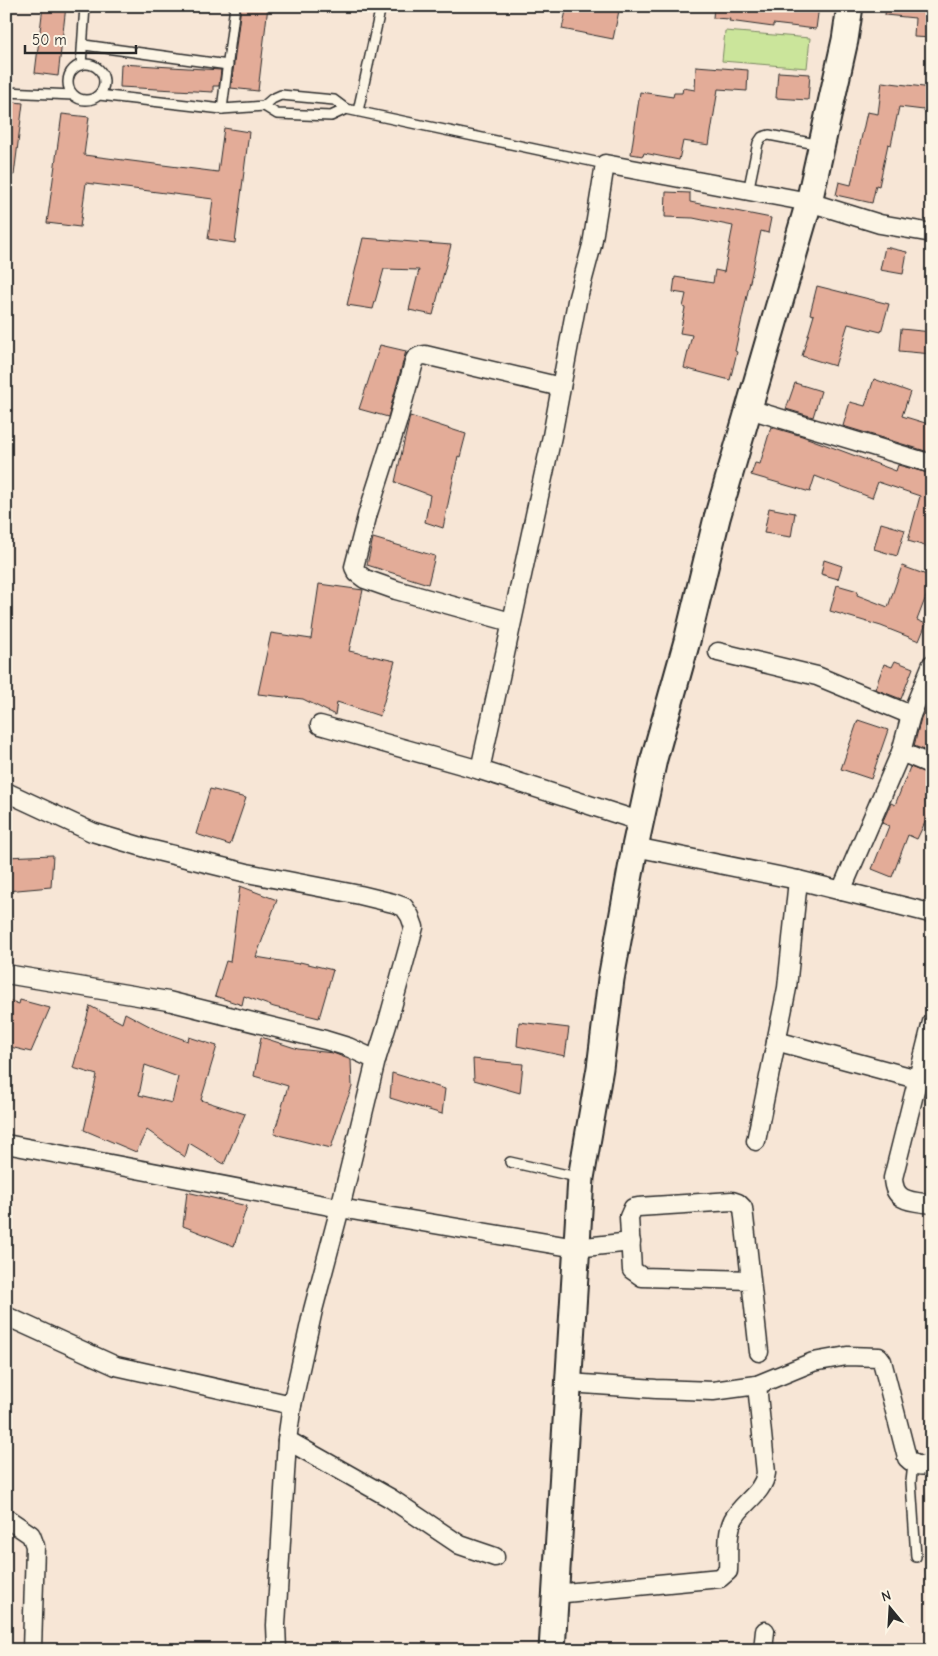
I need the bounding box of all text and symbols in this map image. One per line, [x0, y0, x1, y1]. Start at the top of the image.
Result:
scale bar [25, 22, 136, 54]
text: 50 m [32, 31, 67, 49]
north arrow [866, 1584, 916, 1634]
text: N [879, 1587, 893, 1606]

